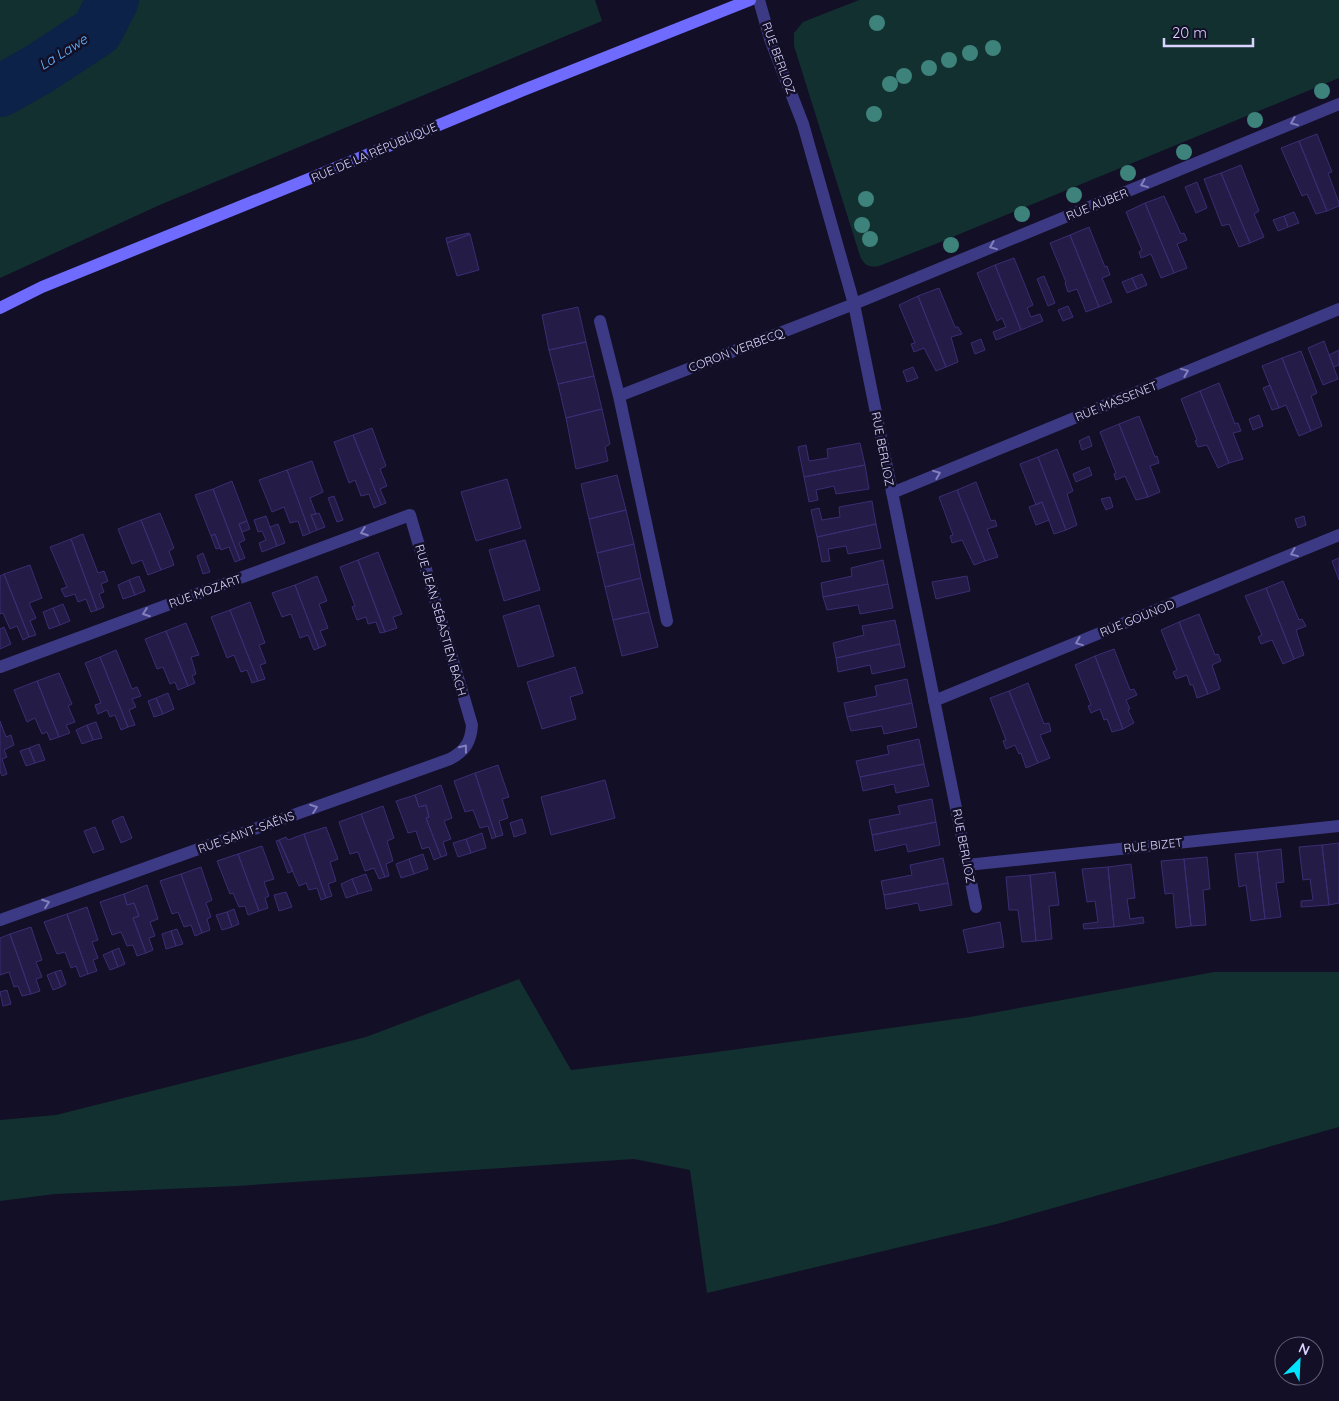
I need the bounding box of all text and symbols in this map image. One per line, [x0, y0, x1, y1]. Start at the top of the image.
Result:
scale bar [1164, 15, 1253, 47]
street label: RUE BERLIOZ [759, 20, 799, 96]
text: 20 m [1172, 23, 1207, 42]
water label: La Lawe [35, 29, 92, 74]
one-way arrow [1290, 116, 1299, 127]
street label: RUE DE LA RÉPUBLIQUE [309, 119, 439, 185]
one-way arrow [1140, 178, 1149, 189]
street label: RUE AUBER [1064, 185, 1130, 223]
one-way arrow [990, 241, 998, 251]
street label: CORON VERBECQ [686, 325, 786, 375]
one-way arrow [1180, 368, 1189, 379]
street label: RUE MASSENET [1073, 378, 1159, 424]
street label: RUE BERLIOZ [868, 411, 898, 488]
one-way arrow [932, 470, 941, 481]
one-way arrow [361, 526, 369, 536]
street label: RUE JEAN SÉBASTIEN BACH [412, 542, 470, 698]
one-way arrow [1290, 547, 1299, 558]
street label: RUE MOZART [167, 571, 243, 611]
street label: RUE GOUNOD [1097, 596, 1177, 640]
one-way arrow [143, 607, 151, 617]
one-way arrow [1075, 635, 1084, 646]
one-way arrow [458, 744, 467, 753]
one-way arrow [310, 804, 318, 814]
street label: RUE SAINT-SAËNS [196, 807, 297, 856]
street label: RUE BERLIOZ [949, 808, 979, 885]
street label: RUE BIZET [1123, 834, 1183, 856]
one-way arrow [41, 899, 50, 909]
north arrow [1274, 1336, 1324, 1386]
text: N [1296, 1339, 1313, 1359]

